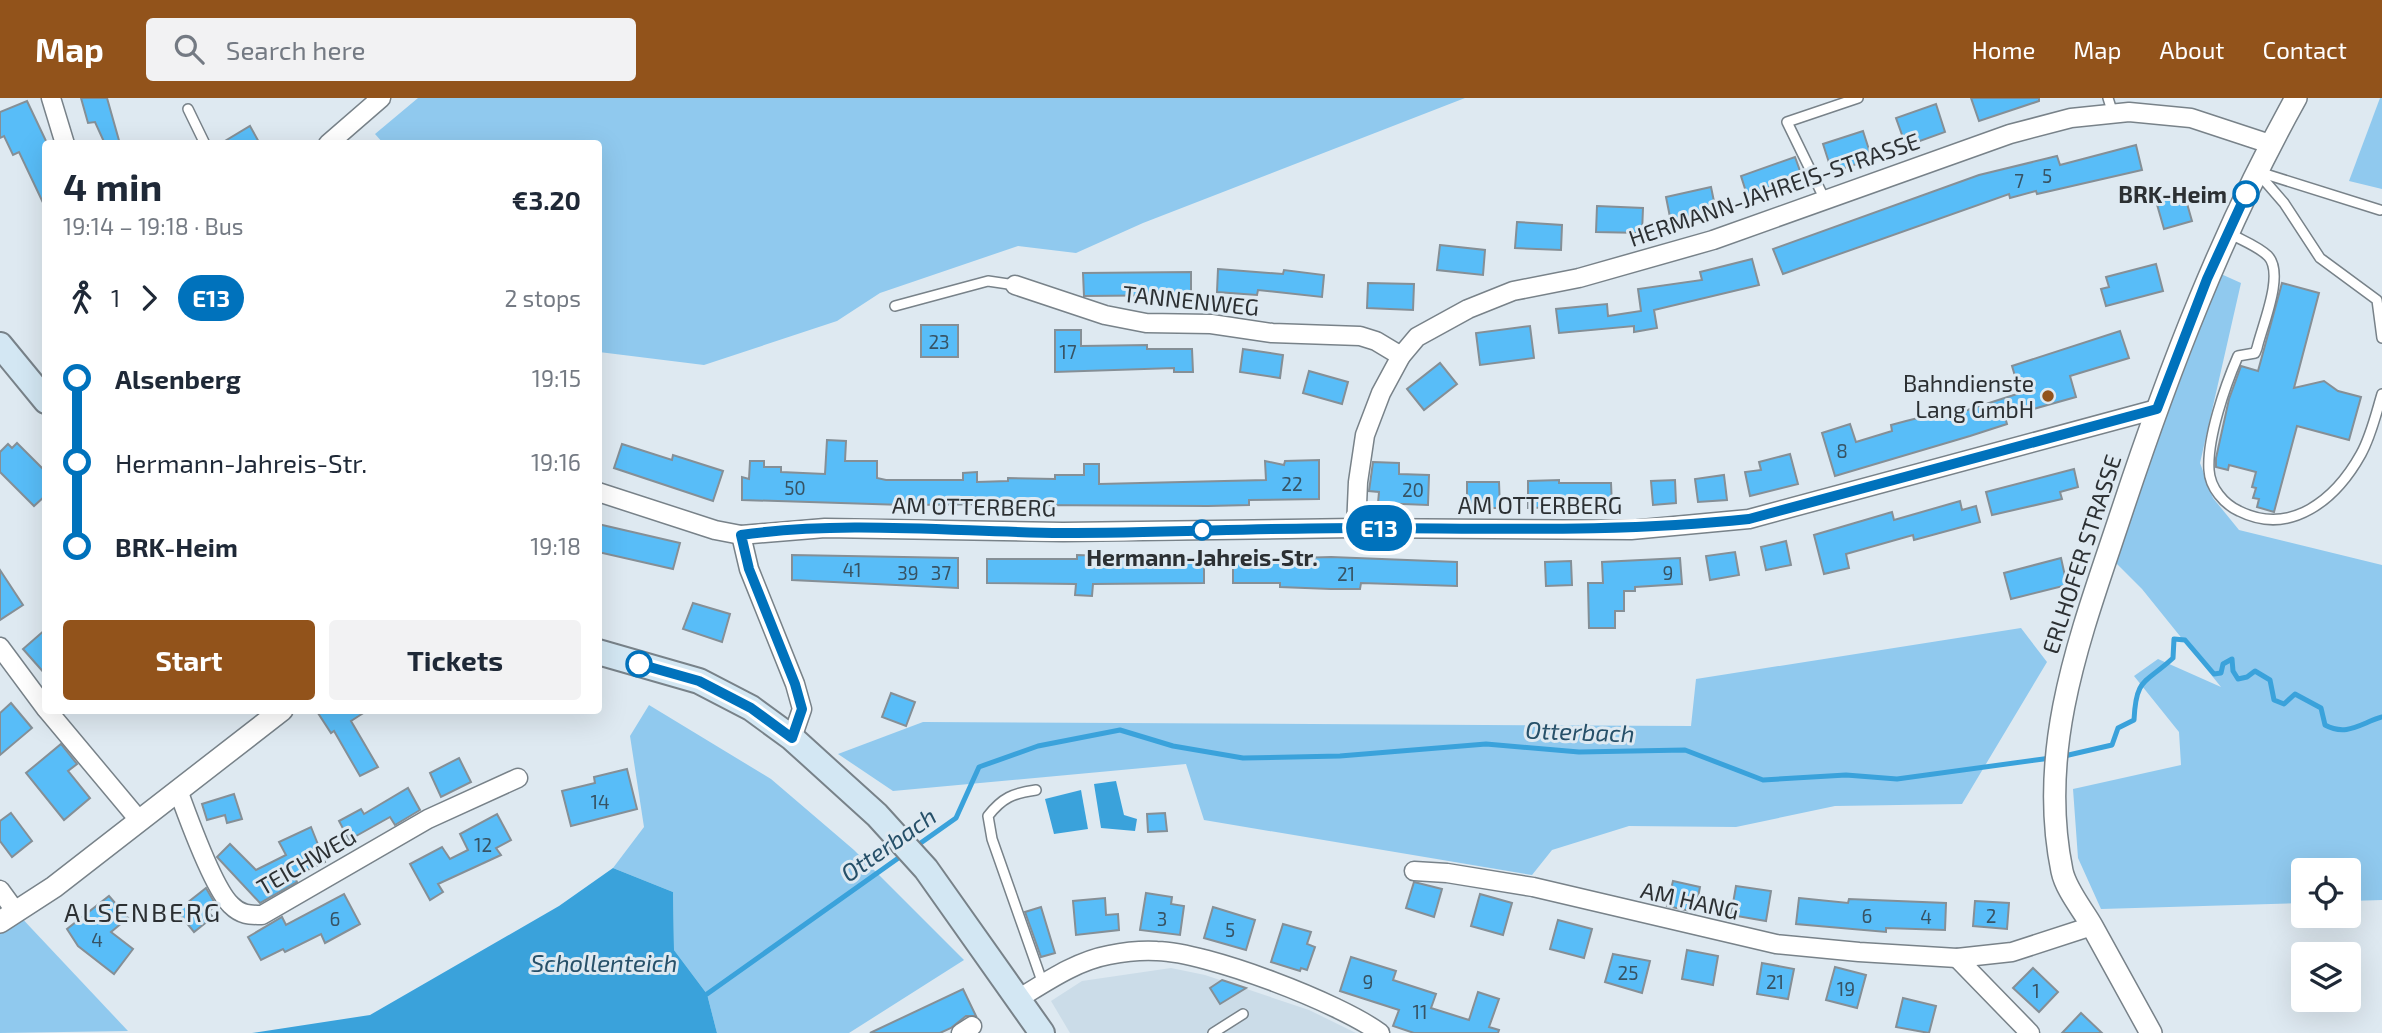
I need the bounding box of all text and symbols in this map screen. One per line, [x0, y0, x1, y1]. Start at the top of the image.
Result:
search box [146, 18, 636, 81]
text: Map [35, 29, 104, 69]
icon: search [170, 30, 208, 68]
text: Search here [226, 34, 365, 65]
text: Home [1972, 35, 2035, 64]
text: Map [2073, 35, 2121, 64]
text: About [2159, 35, 2225, 64]
text: Contact [2263, 35, 2347, 64]
street label: HERMANN-JAHREIS-STRASSE [1625, 126, 1923, 252]
text: 4 min [63, 163, 162, 209]
house number: 5 [2042, 164, 2052, 187]
house number: 7 [2014, 169, 2024, 192]
place label: BRK-Heim [2118, 180, 2227, 208]
marker: BRK-Heim [2233, 181, 2259, 207]
text: €3.20 [512, 184, 581, 215]
text: 19:14 – 19:18 · Bus [63, 212, 244, 240]
icon: walk [63, 279, 101, 317]
icon: forward [130, 279, 168, 317]
street label: TANNENWEG [1121, 279, 1261, 321]
text: E13 [192, 283, 230, 312]
text: 1 [111, 284, 120, 312]
text: 2 stops [504, 284, 581, 312]
house number: 23 [928, 330, 950, 353]
house number: 17 [1059, 340, 1077, 363]
text: Alsenberg [115, 363, 241, 394]
text: 19:15 [532, 364, 581, 392]
place label: Bahndienste Lang GmbH [1903, 369, 2034, 423]
marker: Bahndienste Lang GmbH [2040, 388, 2056, 404]
house number: 8 [1836, 439, 1848, 462]
text: Hermann-Jahreis-Str. [115, 447, 367, 478]
text: 19:16 [531, 448, 581, 476]
street label: ERLHOFER STRASSE [2036, 451, 2126, 657]
house number: 22 [1281, 472, 1303, 495]
house number: 50 [784, 476, 806, 499]
house number: 20 [1402, 478, 1424, 501]
street label: AM OTTERBERG [892, 491, 1056, 521]
street label: AM OTTERBERG [1458, 491, 1622, 519]
line badge: E13 [1339, 505, 1419, 551]
text: E13 [1360, 513, 1398, 542]
marker: Hermann-Jahreis-Str. [1192, 520, 1212, 540]
text: BRK-Heim [115, 531, 238, 562]
text: 19:18 [530, 532, 581, 560]
place label: Hermann-Jahreis-Str. [1086, 543, 1318, 571]
house number: 41 [842, 558, 862, 581]
house number: 39 [897, 561, 919, 584]
house number: 37 [931, 561, 951, 584]
house number: 9 [1663, 561, 1673, 584]
house number: 21 [1337, 562, 1355, 585]
button: Start [63, 620, 315, 700]
button: Tickets [329, 620, 581, 700]
unlabelled marker [626, 651, 652, 677]
water label: Otterbach [1525, 715, 1635, 747]
house number: 14 [590, 790, 610, 813]
water label: Otterbach [835, 801, 941, 887]
street label: TEICHWEG [251, 821, 361, 901]
house number: 12 [474, 833, 492, 856]
map controls [2291, 858, 2361, 1012]
button: locate [2291, 858, 2361, 928]
street label: AM HANG [1638, 875, 1742, 925]
district label: ALSENBERG [64, 896, 222, 927]
house number: 6 [1862, 904, 1872, 927]
house number: 2 [1986, 904, 1996, 927]
house number: 4 [1920, 905, 1932, 928]
house number: 6 [330, 907, 340, 930]
house number: 3 [1157, 907, 1167, 930]
house number: 5 [1225, 918, 1235, 941]
house number: 4 [91, 928, 103, 951]
button: layers [2291, 942, 2361, 1012]
water label: Schollenteich [531, 948, 677, 977]
house number: 25 [1618, 961, 1638, 984]
house number: 9 [1363, 970, 1373, 993]
house number: 21 [1766, 970, 1784, 993]
house number: 19 [1837, 977, 1855, 1000]
house number: 1 [2032, 979, 2040, 1002]
house number: 11 [1412, 1000, 1428, 1023]

